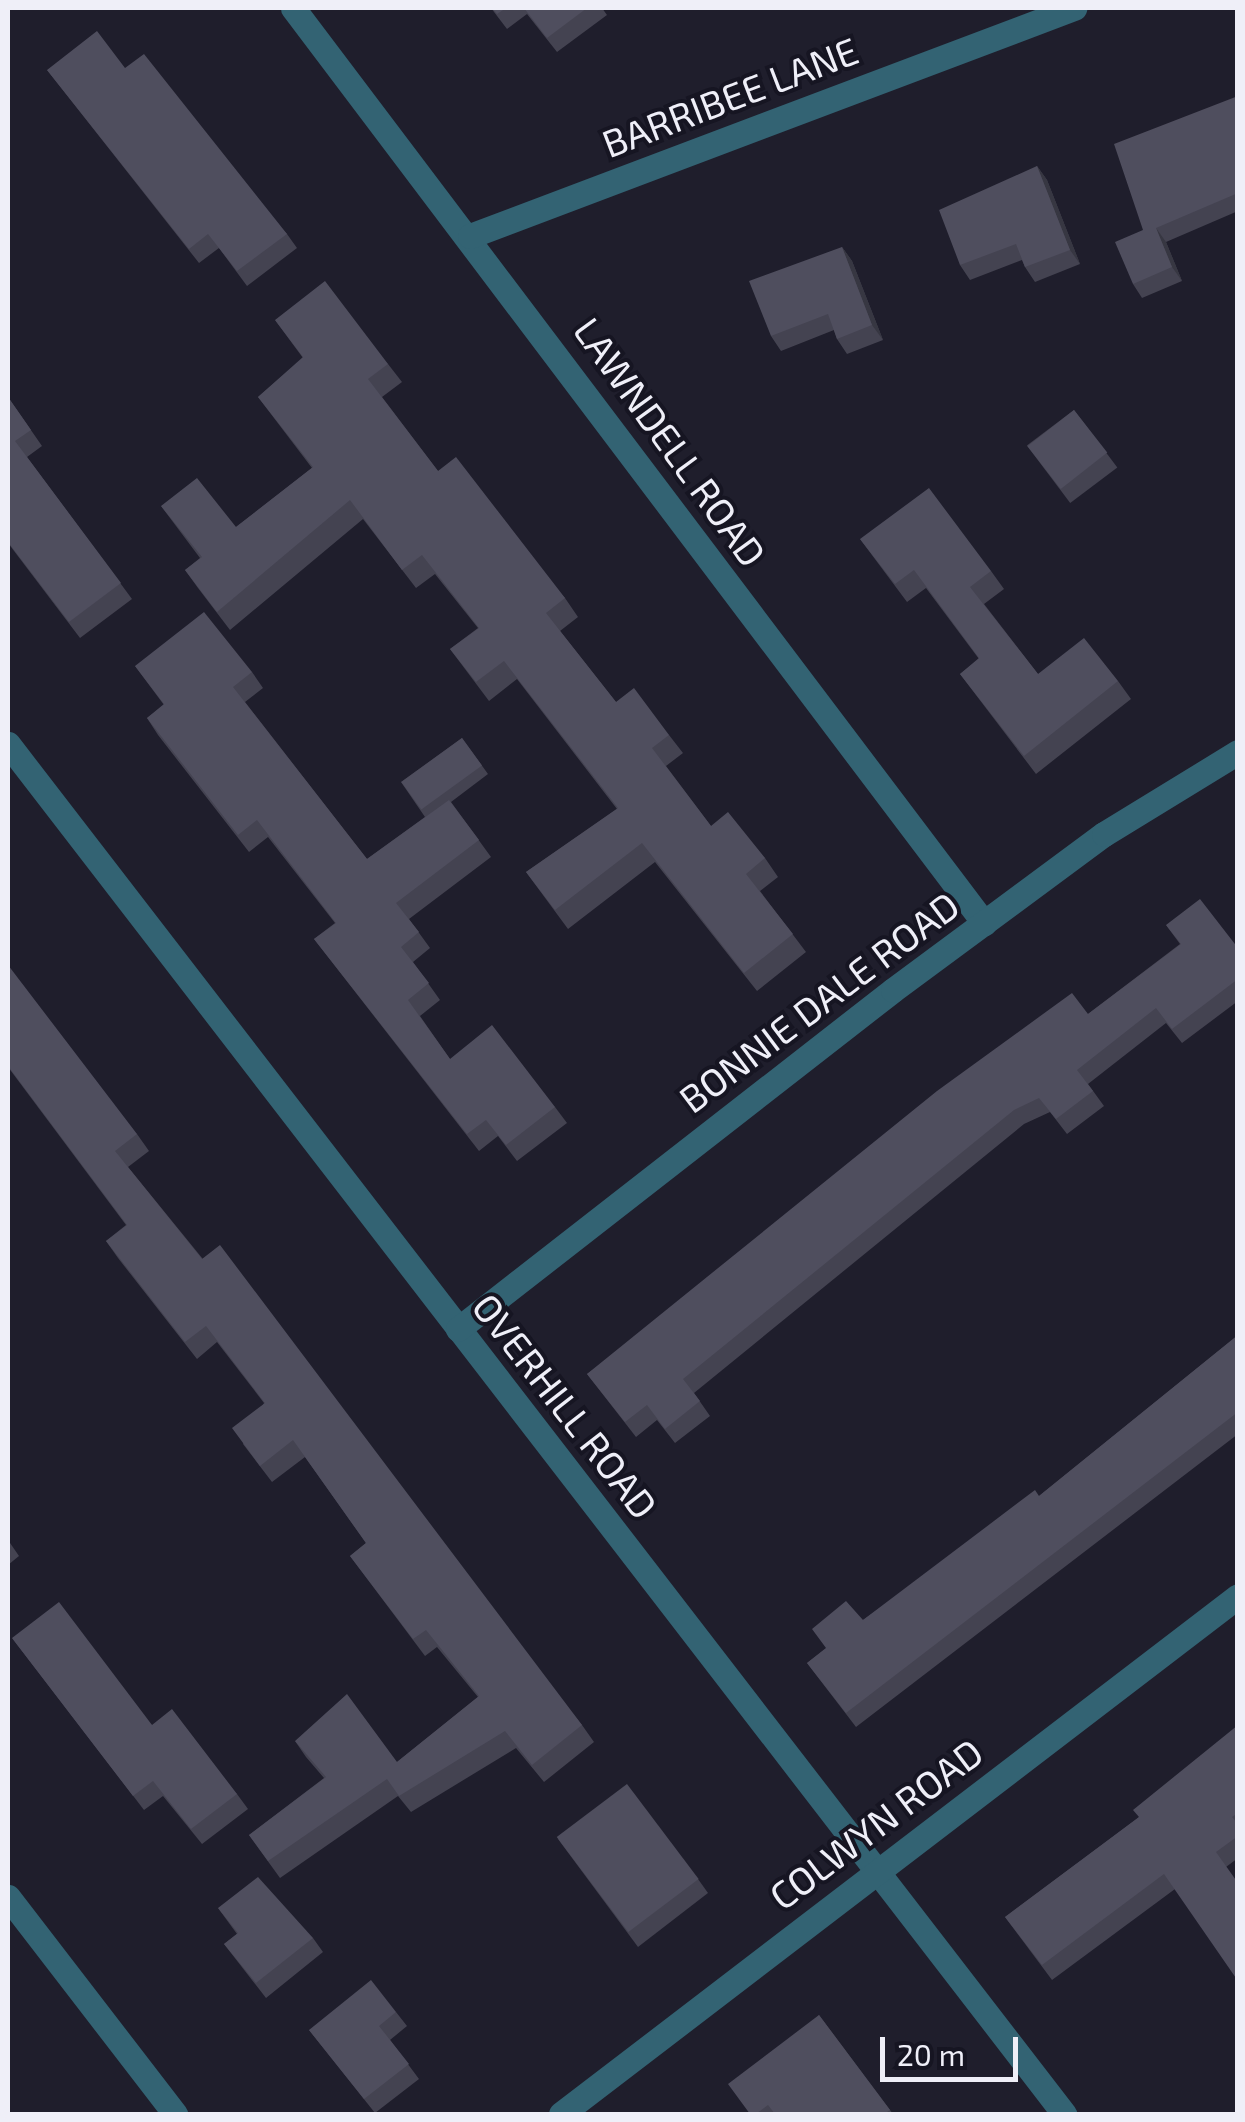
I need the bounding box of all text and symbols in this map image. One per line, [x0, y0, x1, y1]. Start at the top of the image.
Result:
street label: BARRIBEE LANE [596, 27, 864, 167]
street label: LAWNDELL ROAD [564, 309, 776, 575]
street label: BONNIE DALE ROAD [670, 882, 968, 1122]
street label: OVERHILL ROAD [463, 1284, 667, 1528]
street label: COLWYN ROAD [761, 1729, 991, 1919]
scale bar [885, 2017, 1022, 2079]
text: 20 m [897, 2036, 965, 2072]

